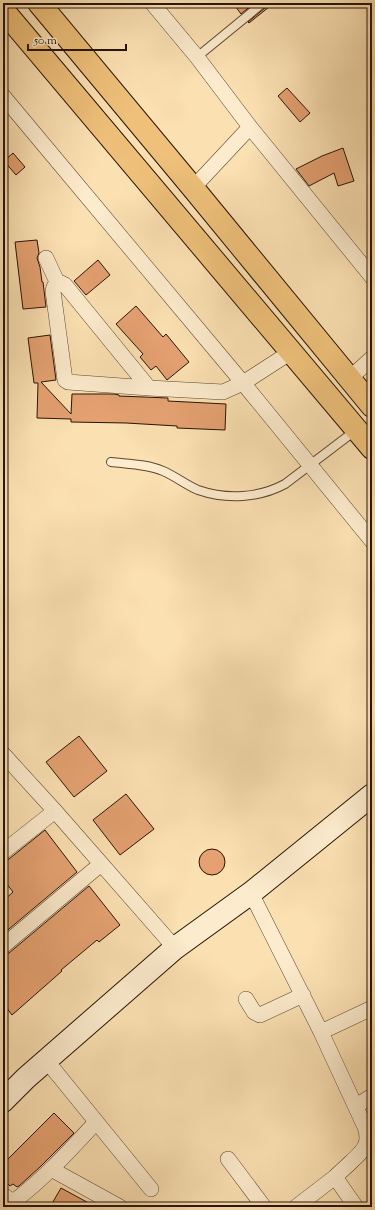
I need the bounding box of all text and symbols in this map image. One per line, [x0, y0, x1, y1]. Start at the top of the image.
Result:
scale bar [28, 26, 126, 52]
text: 50 m [33, 32, 57, 50]

